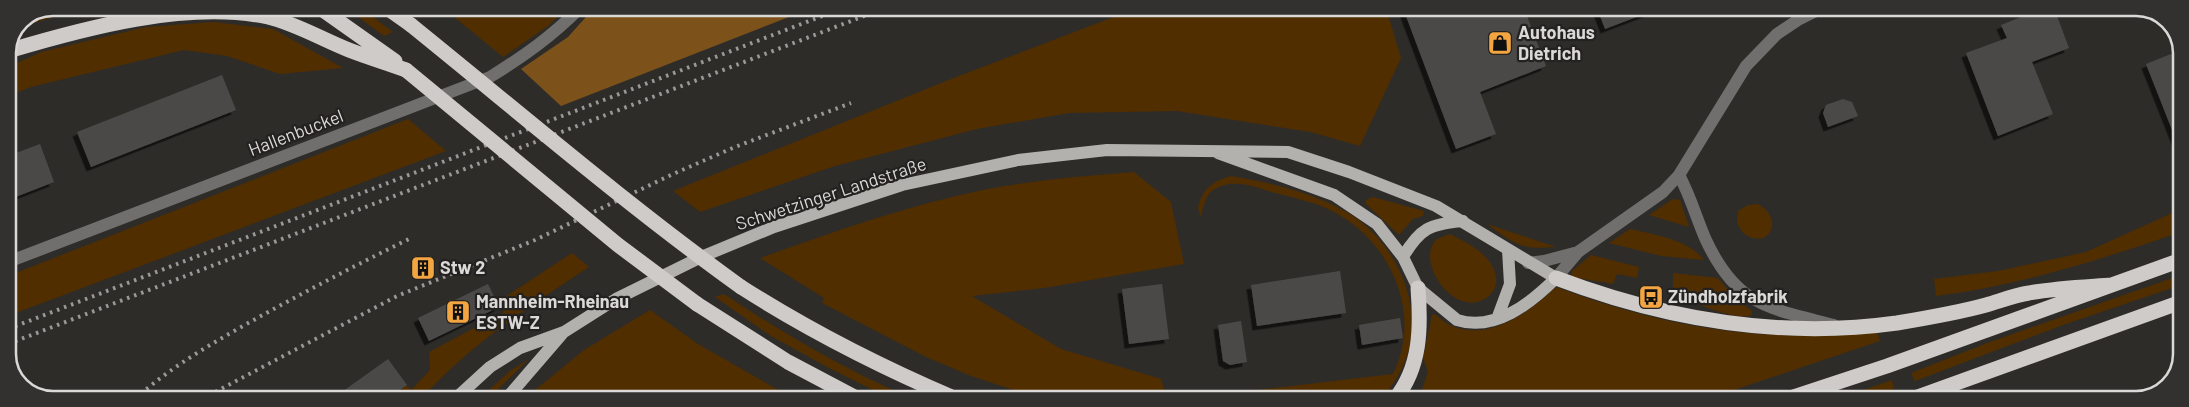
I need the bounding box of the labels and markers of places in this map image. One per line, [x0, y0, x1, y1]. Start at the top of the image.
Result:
place label: Autohaus Dietrich [1518, 21, 1595, 64]
shop icon: Autohaus Dietrich [1487, 30, 1513, 56]
building icon: Stw 2 [410, 255, 436, 281]
place label: Stw 2 [440, 256, 485, 278]
bus stop icon: Zündholzfabrik [1638, 284, 1664, 310]
place label: Zündholzfabrik [1668, 285, 1788, 307]
place label: Mannheim-Rheinau ESTW-Z [476, 290, 629, 333]
building icon: Mannheim-Rheinau ESTW-Z [445, 299, 471, 325]

